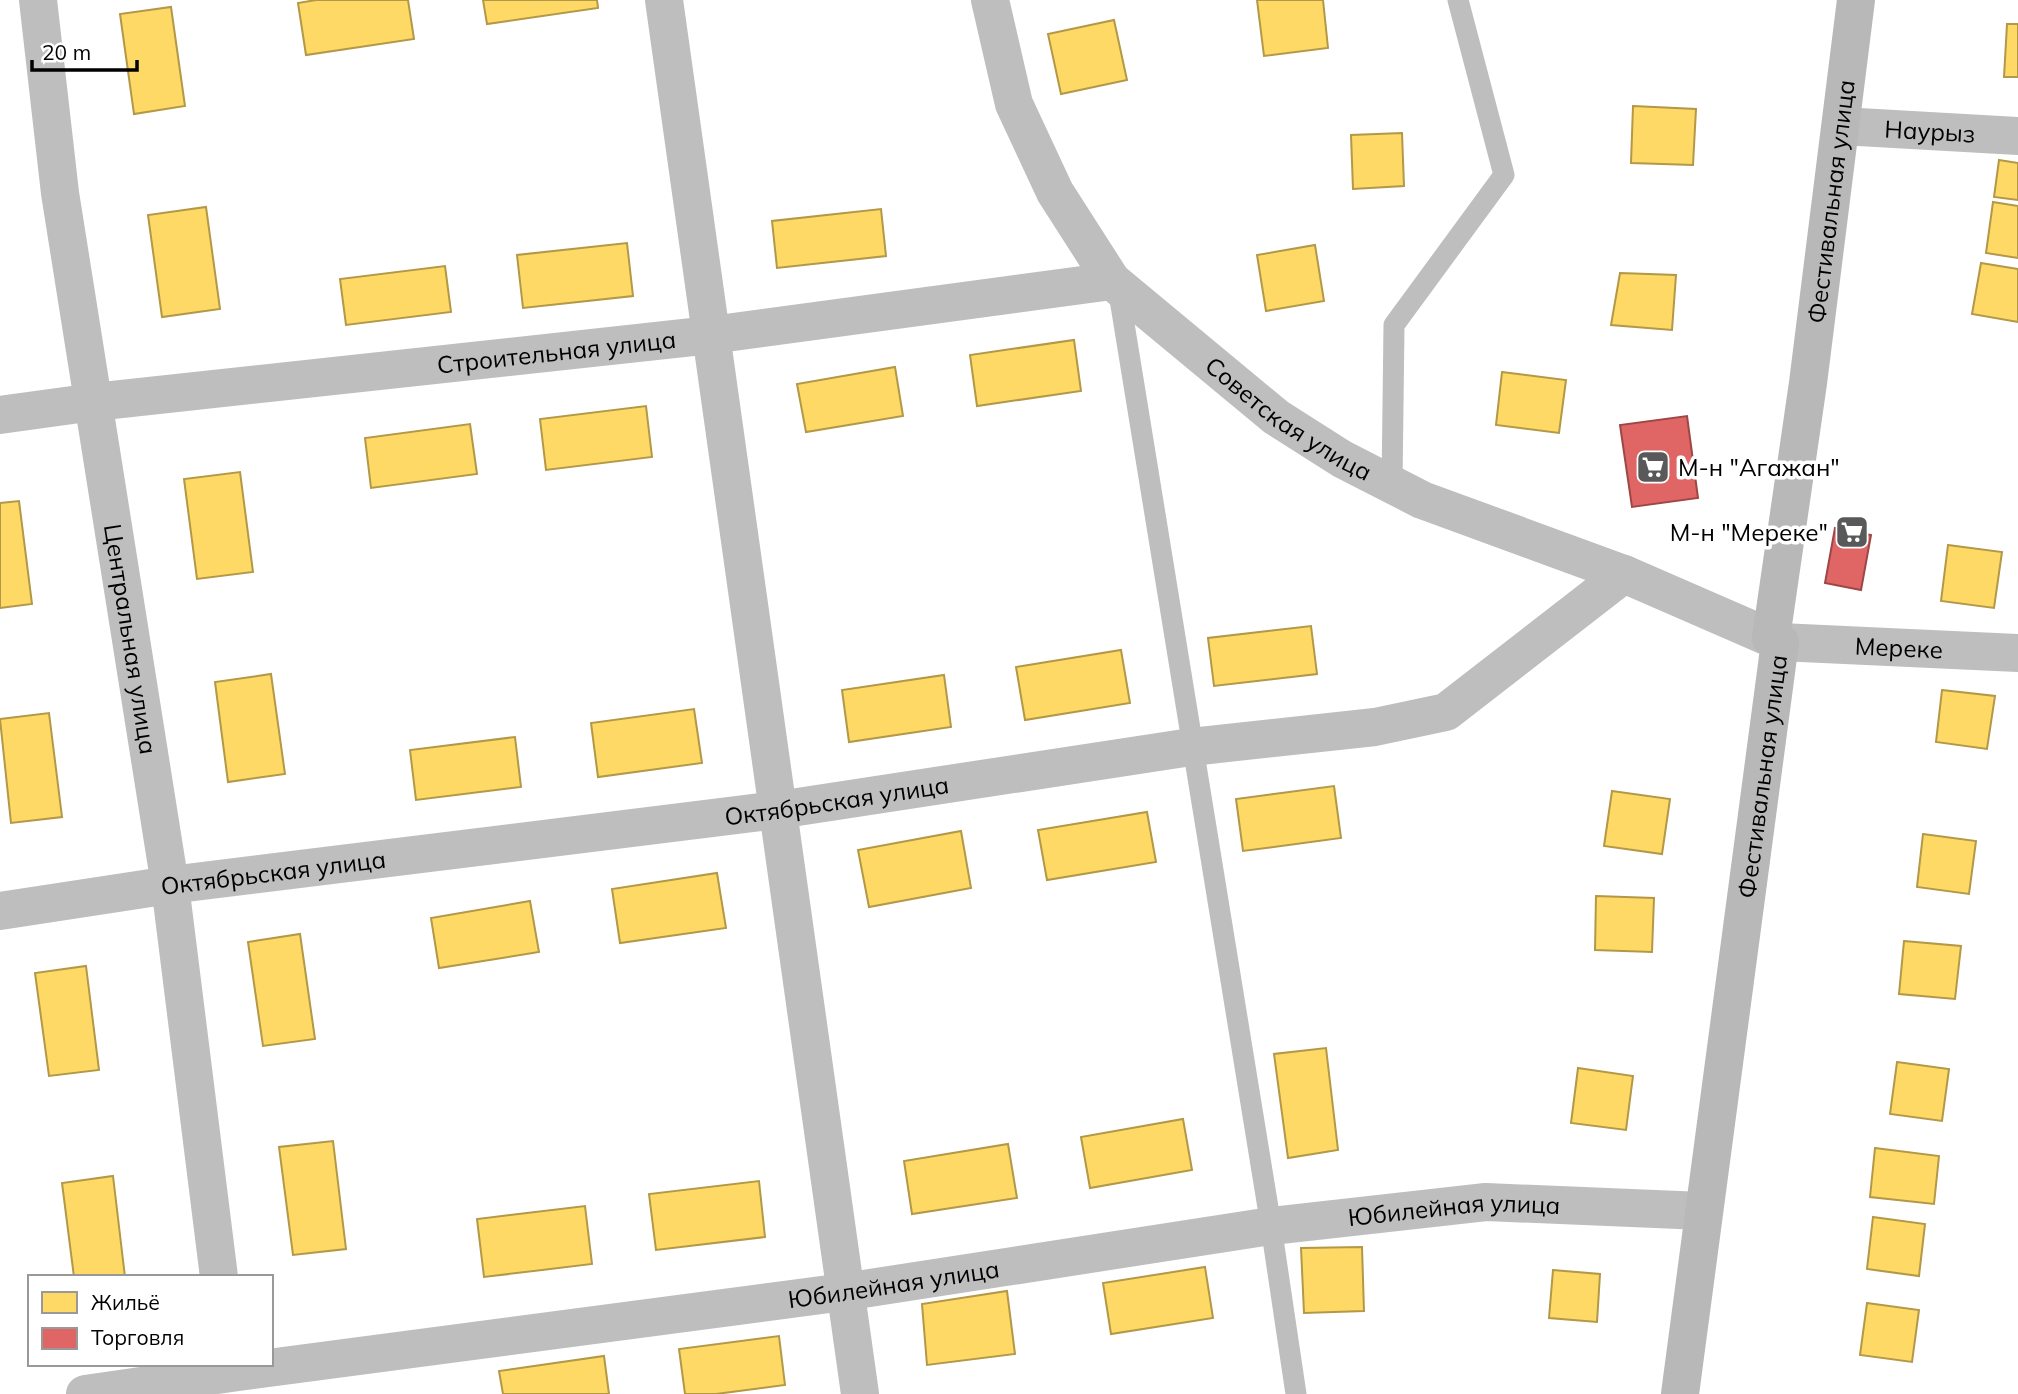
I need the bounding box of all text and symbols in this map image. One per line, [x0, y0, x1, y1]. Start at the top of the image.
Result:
scale bar [32, 28, 136, 72]
text: 20 m [42, 39, 91, 65]
street label: Фестивальная улица [1801, 78, 1861, 325]
street label: Наурыз [1884, 113, 1976, 149]
street label: Строительная улица [435, 324, 677, 380]
street label: Советская улица [1199, 350, 1377, 487]
supermarket icon: М-н "Агажан" [1634, 448, 1672, 486]
place label: М-н "Агажан" [1678, 452, 1840, 482]
supermarket icon: М-н "Мереке" [1833, 513, 1871, 551]
place label: М-н "Мереке" [1670, 517, 1828, 547]
street label: Центральная улица [98, 522, 164, 756]
street label: Мереке [1854, 630, 1944, 665]
street label: Фестивальная улица [1731, 653, 1793, 900]
street label: Октябрьская улица [723, 769, 951, 831]
street label: Октябрьская улица [159, 844, 387, 901]
street label: Юбилейная улица [1346, 1187, 1561, 1232]
street label: Юбилейная улица [786, 1253, 1001, 1314]
legend [28, 1275, 273, 1366]
text: Жильё [91, 1289, 160, 1315]
text: Торговля [91, 1324, 184, 1350]

